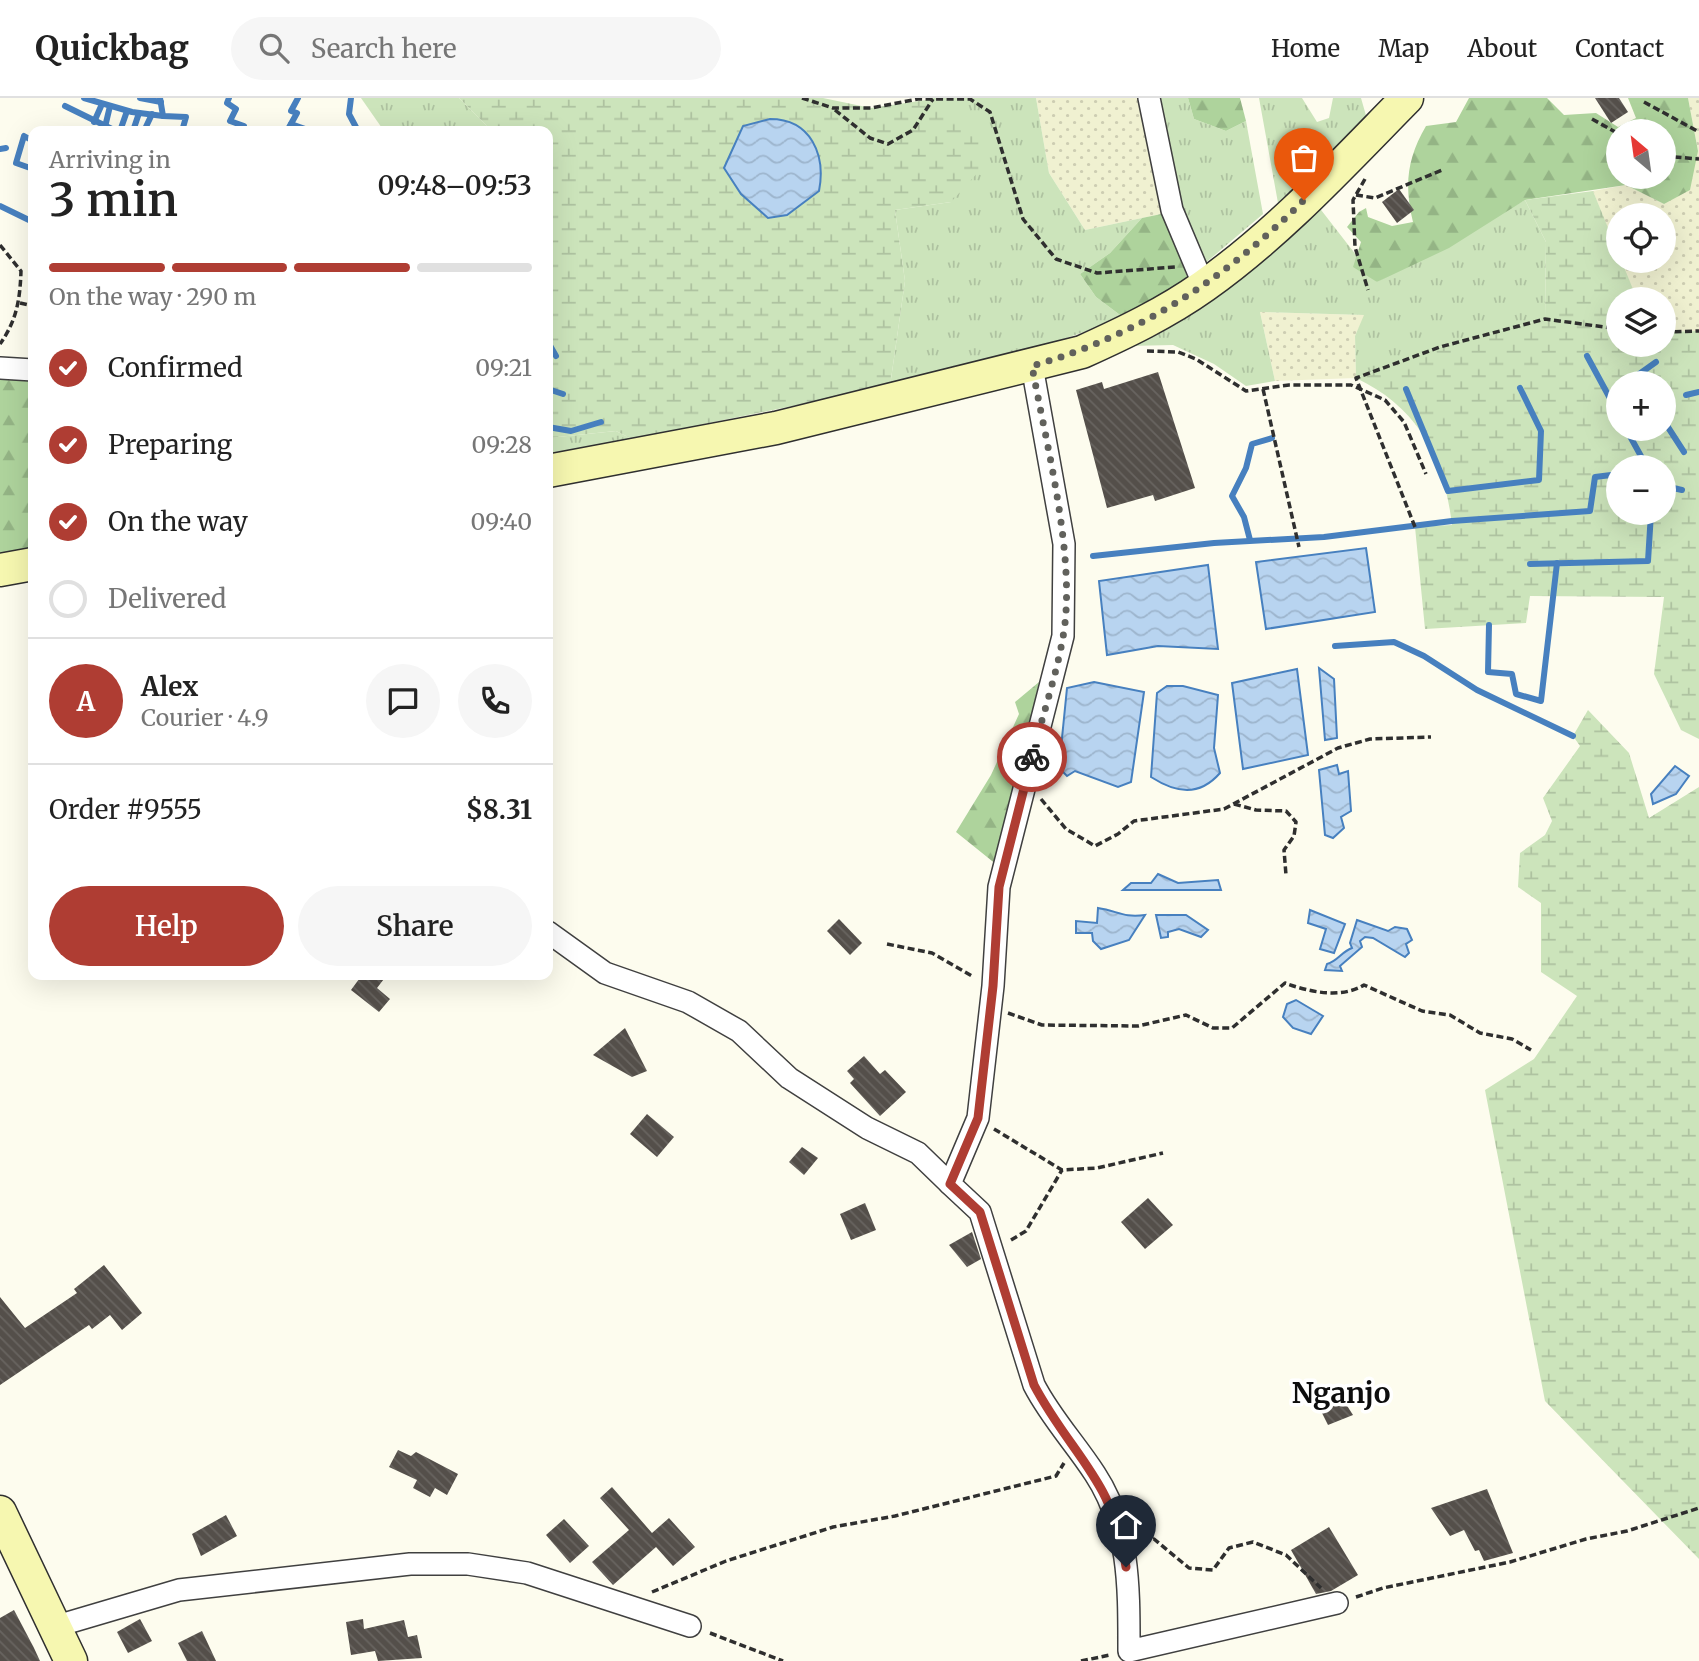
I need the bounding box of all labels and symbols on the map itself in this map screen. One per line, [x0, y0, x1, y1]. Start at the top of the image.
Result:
north arrow [1606, 119, 1676, 189]
pin [1274, 128, 1334, 200]
courier [997, 722, 1067, 792]
district label: Nganjo [1292, 1375, 1390, 1411]
pin [1096, 1495, 1156, 1567]

